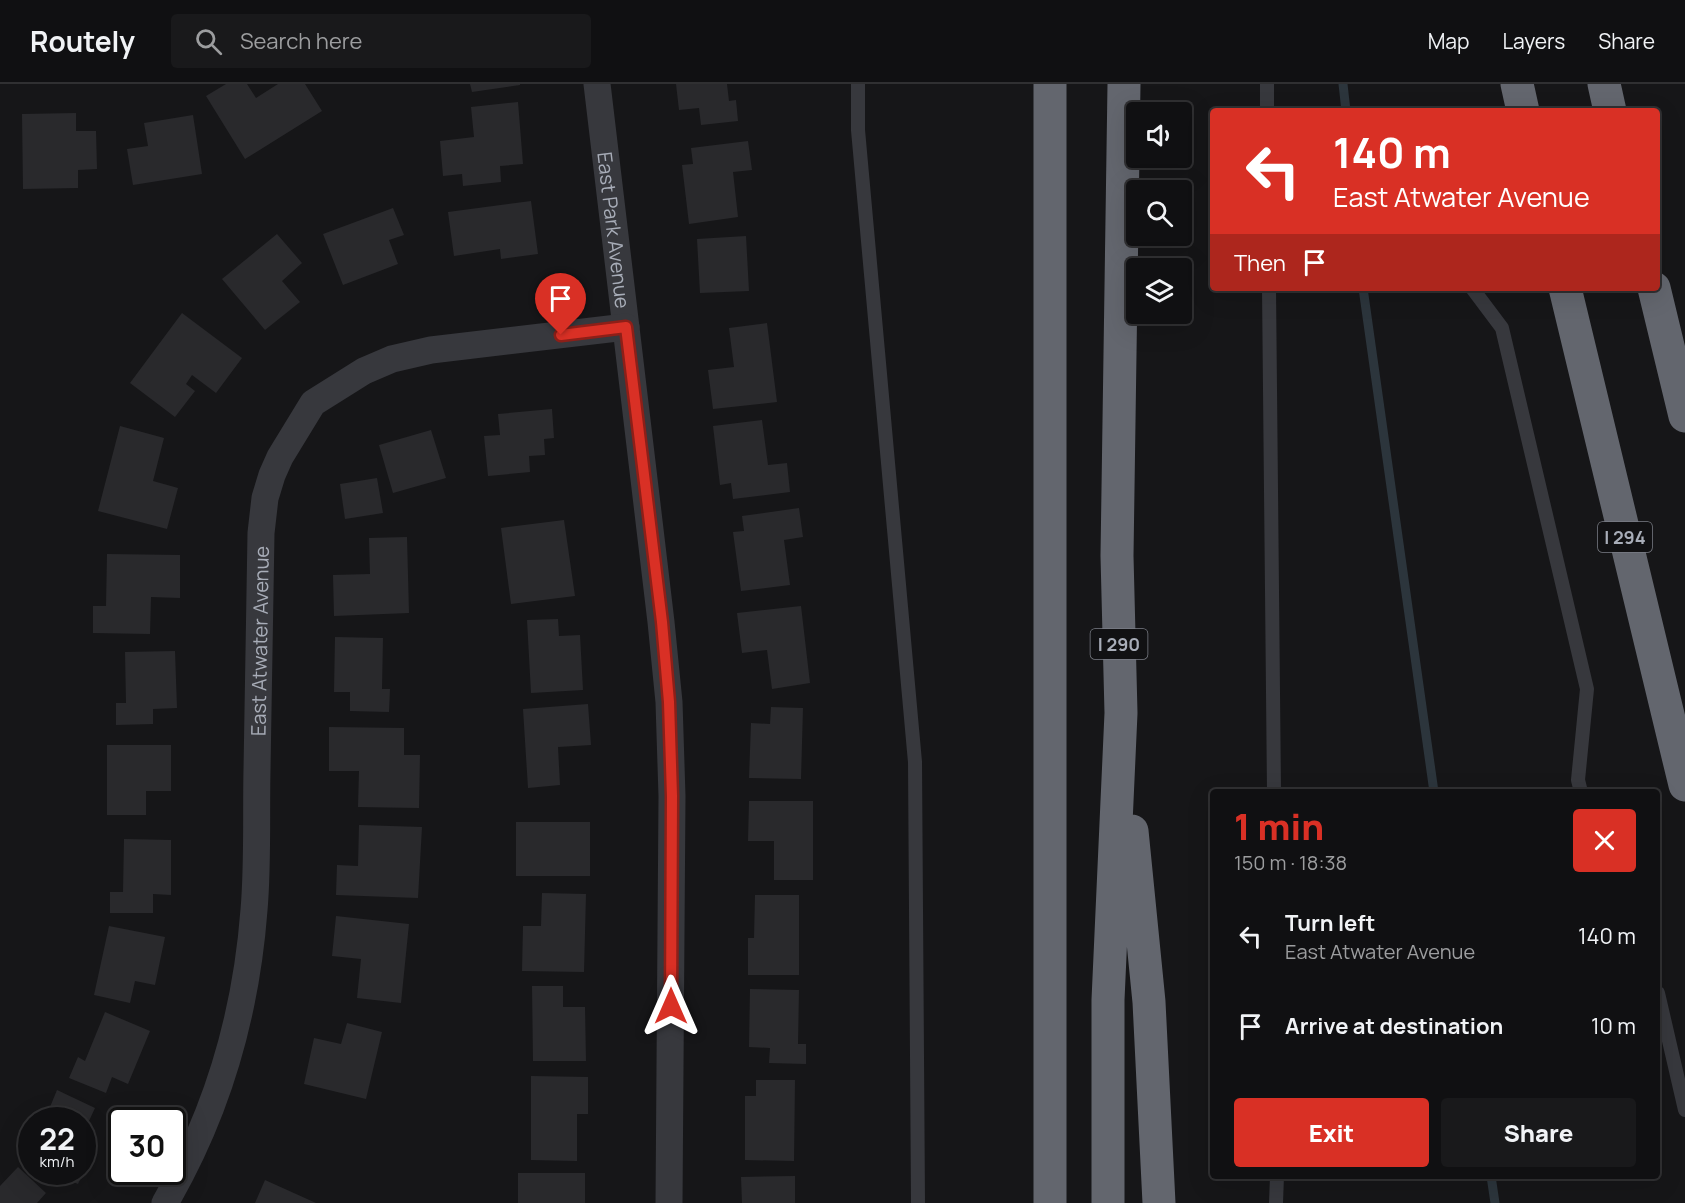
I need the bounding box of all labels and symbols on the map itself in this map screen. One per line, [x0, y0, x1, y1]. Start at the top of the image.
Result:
street label: East Park Avenue [592, 150, 637, 310]
pin [535, 273, 586, 335]
road number: I 294 [1598, 522, 1652, 552]
street label: East Atwater Avenue [244, 546, 274, 736]
road number: I 290 [1090, 629, 1148, 659]
position arrow [639, 974, 703, 1038]
speed limit sign: 30 [108, 1107, 186, 1185]

